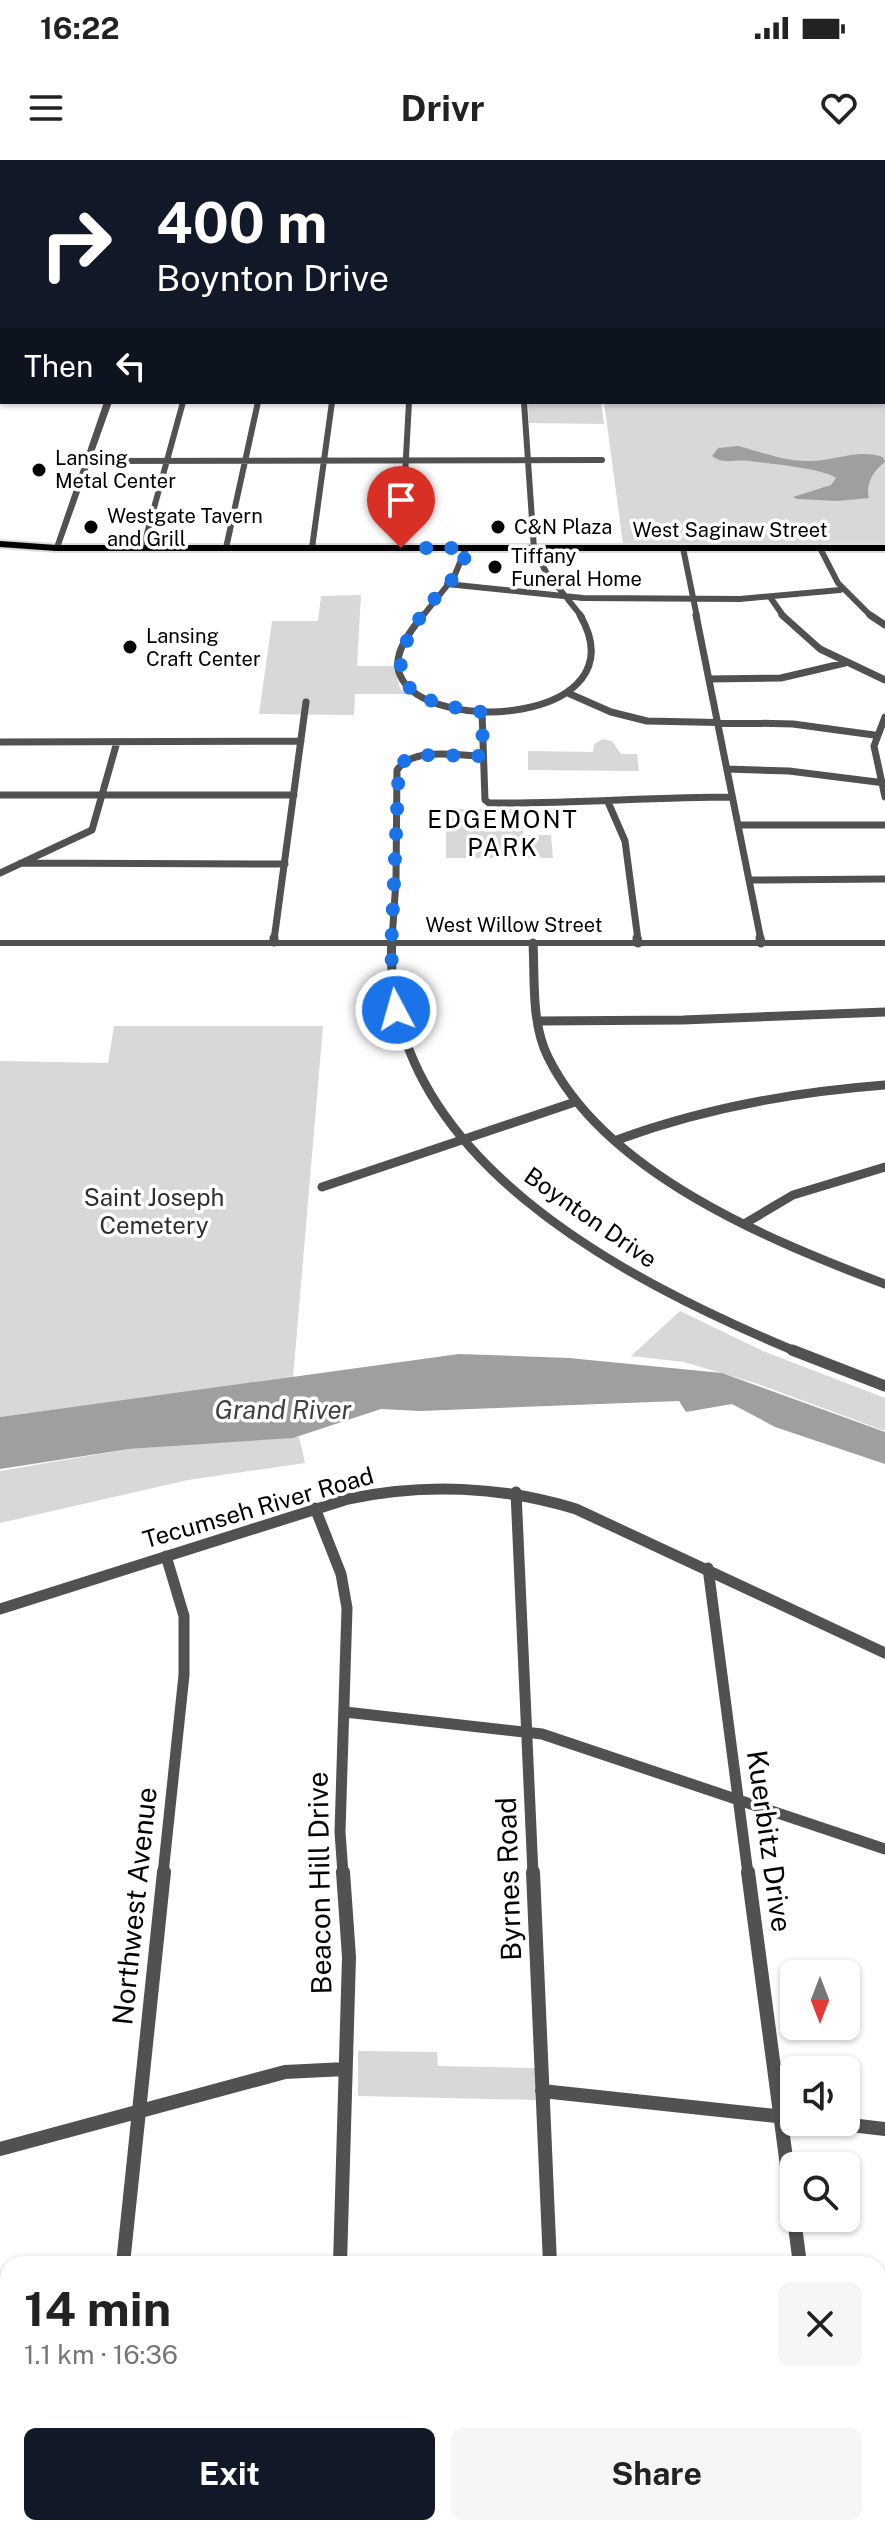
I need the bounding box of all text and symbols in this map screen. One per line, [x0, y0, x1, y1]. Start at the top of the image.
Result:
text: 16:22 [40, 10, 119, 46]
icon: menu [24, 86, 68, 130]
icon: heart [817, 86, 861, 130]
text: Drivr [401, 87, 484, 129]
text: 400 m [156, 190, 328, 256]
icon: right [24, 192, 128, 296]
text: Boynton Drive [156, 257, 389, 299]
icon: left [109, 344, 153, 388]
text: Then [24, 348, 93, 384]
place label: Lansing Metal Center [55, 446, 176, 493]
marker: Lansing Metal Center [30, 461, 48, 479]
pin [367, 466, 435, 548]
icon: arrive [379, 478, 423, 522]
place label: Westgate Tavern and Grill [107, 504, 263, 551]
place label: C&N Plaza [514, 515, 612, 539]
marker: Westgate Tavern and Grill [82, 518, 100, 536]
marker: C&N Plaza [489, 518, 507, 536]
street label: West Saginaw Street [633, 518, 827, 542]
place label: Tiffany Funeral Home [511, 544, 642, 591]
marker: Tiffany Funeral Home [486, 558, 504, 576]
place label: Lansing Craft Center [146, 624, 261, 671]
marker: Lansing Craft Center [121, 638, 139, 656]
district label: EDGEMONT PARK [427, 805, 579, 861]
street label: West Willow Street [426, 913, 602, 937]
position arrow [354, 968, 438, 1052]
street label: Boynton Drive [519, 1161, 663, 1273]
park label: Saint Joseph Cemetery [84, 1183, 224, 1239]
water label: Grand River [215, 1394, 352, 1425]
street label: Tecumseh River Road [139, 1461, 377, 1553]
street label: Kuerbitz Drive [741, 1748, 799, 1934]
street label: Beacon Hill Drive [301, 1771, 337, 1995]
street label: Northwest Avenue [105, 1785, 163, 2027]
street label: Byrnes Road [489, 1797, 527, 1961]
north arrow [780, 1960, 860, 2040]
map controls [780, 1960, 860, 2232]
button: sound [780, 2056, 860, 2136]
button: search [780, 2152, 860, 2232]
text: 14 min [24, 2280, 171, 2337]
button: close [778, 2282, 862, 2366]
text: 1.1 km · 16:36 [24, 2339, 178, 2370]
button: Exit [24, 2428, 435, 2520]
button: Share [451, 2428, 862, 2520]

